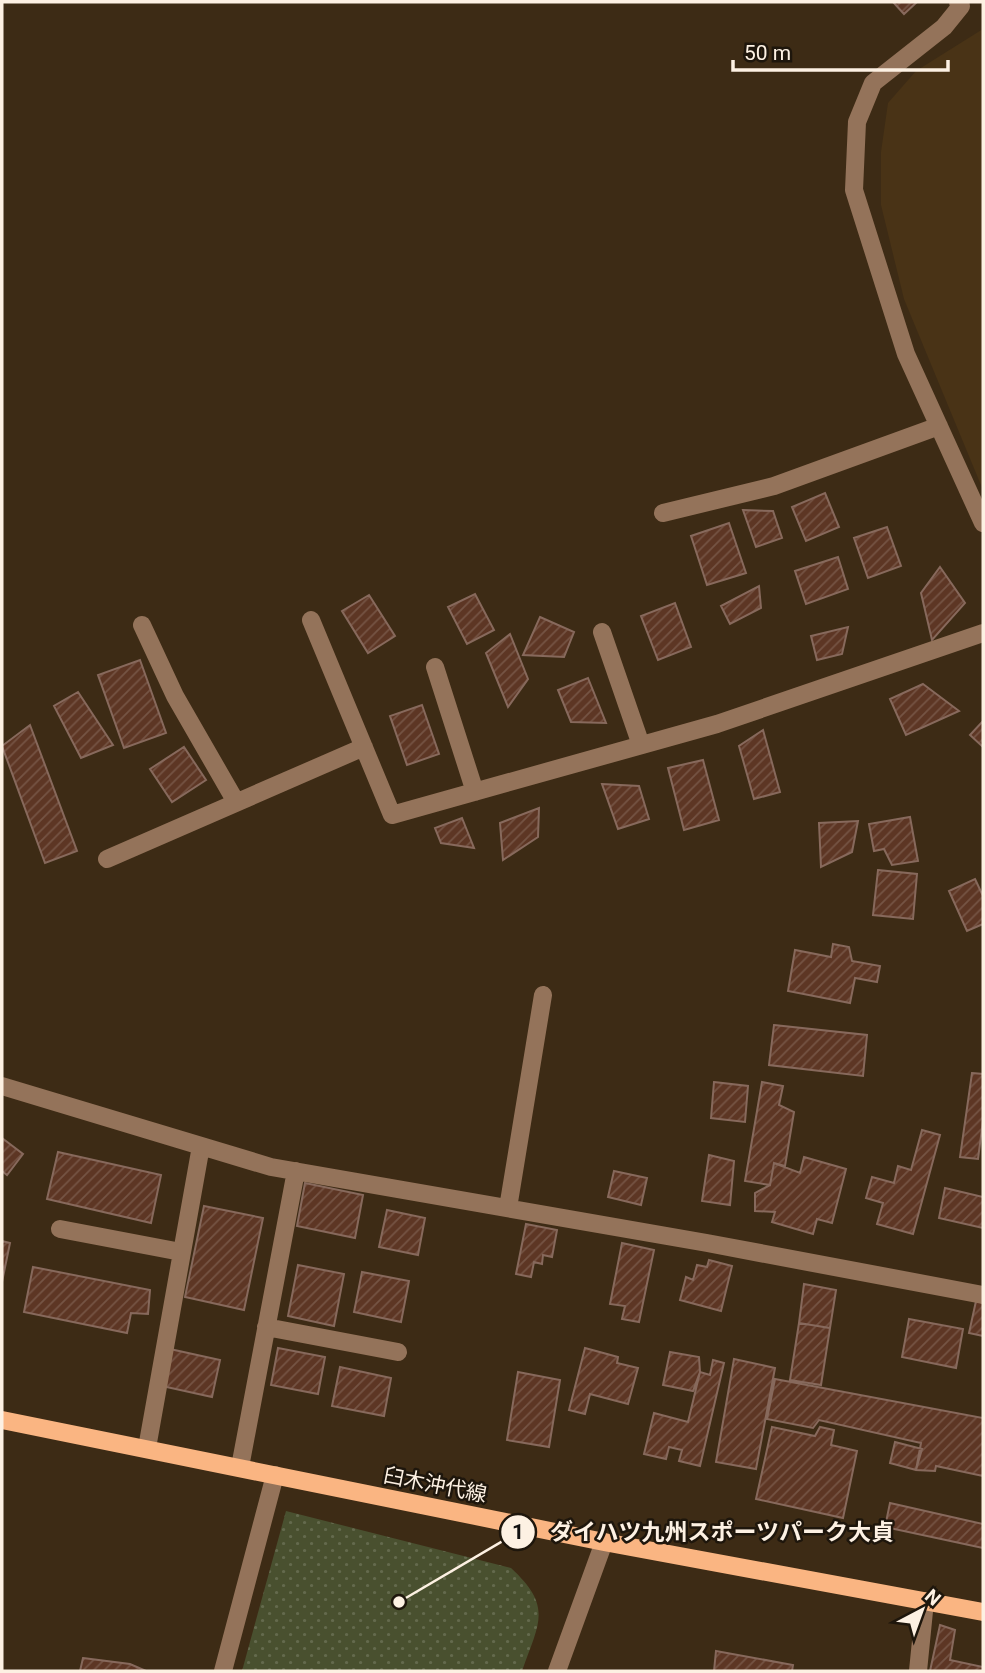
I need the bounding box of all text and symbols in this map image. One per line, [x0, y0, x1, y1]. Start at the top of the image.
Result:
scale bar [733, 28, 948, 72]
text: 50 m [744, 41, 791, 65]
street label: 臼木沖代線 [381, 1463, 489, 1507]
callout: ダイハツ九州スポーツパーク大貞 [500, 1510, 908, 1554]
text: ダイハツ九州スポーツパーク大貞 [550, 1519, 894, 1546]
text: 1 [512, 1520, 524, 1544]
north arrow [887, 1575, 957, 1645]
text: N [920, 1584, 945, 1611]

